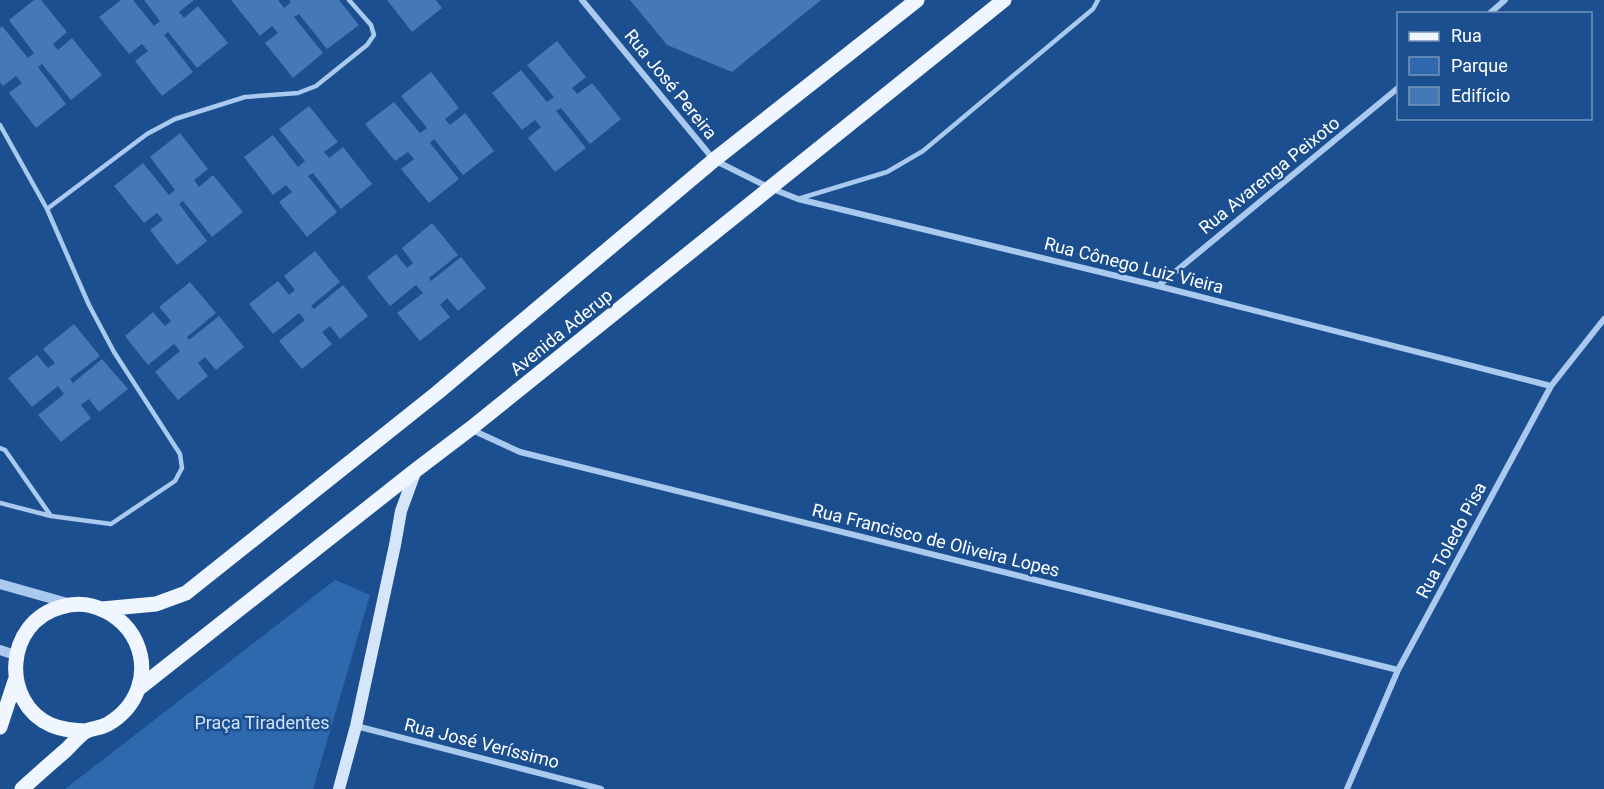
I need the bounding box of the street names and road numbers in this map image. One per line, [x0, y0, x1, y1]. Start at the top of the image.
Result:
street label: Rua José Pereira [620, 25, 722, 143]
street label: Rua Avarenga Peixoto [1194, 112, 1344, 238]
street label: Rua Cônego Luiz Vieira [1042, 233, 1226, 297]
street label: Avenida Aderup [506, 284, 616, 380]
street label: Rua Toledo Pisa [1412, 478, 1490, 602]
street label: Rua Francisco de Oliveira Lopes [810, 499, 1062, 581]
street label: Rua José Veríssimo [402, 714, 562, 772]

